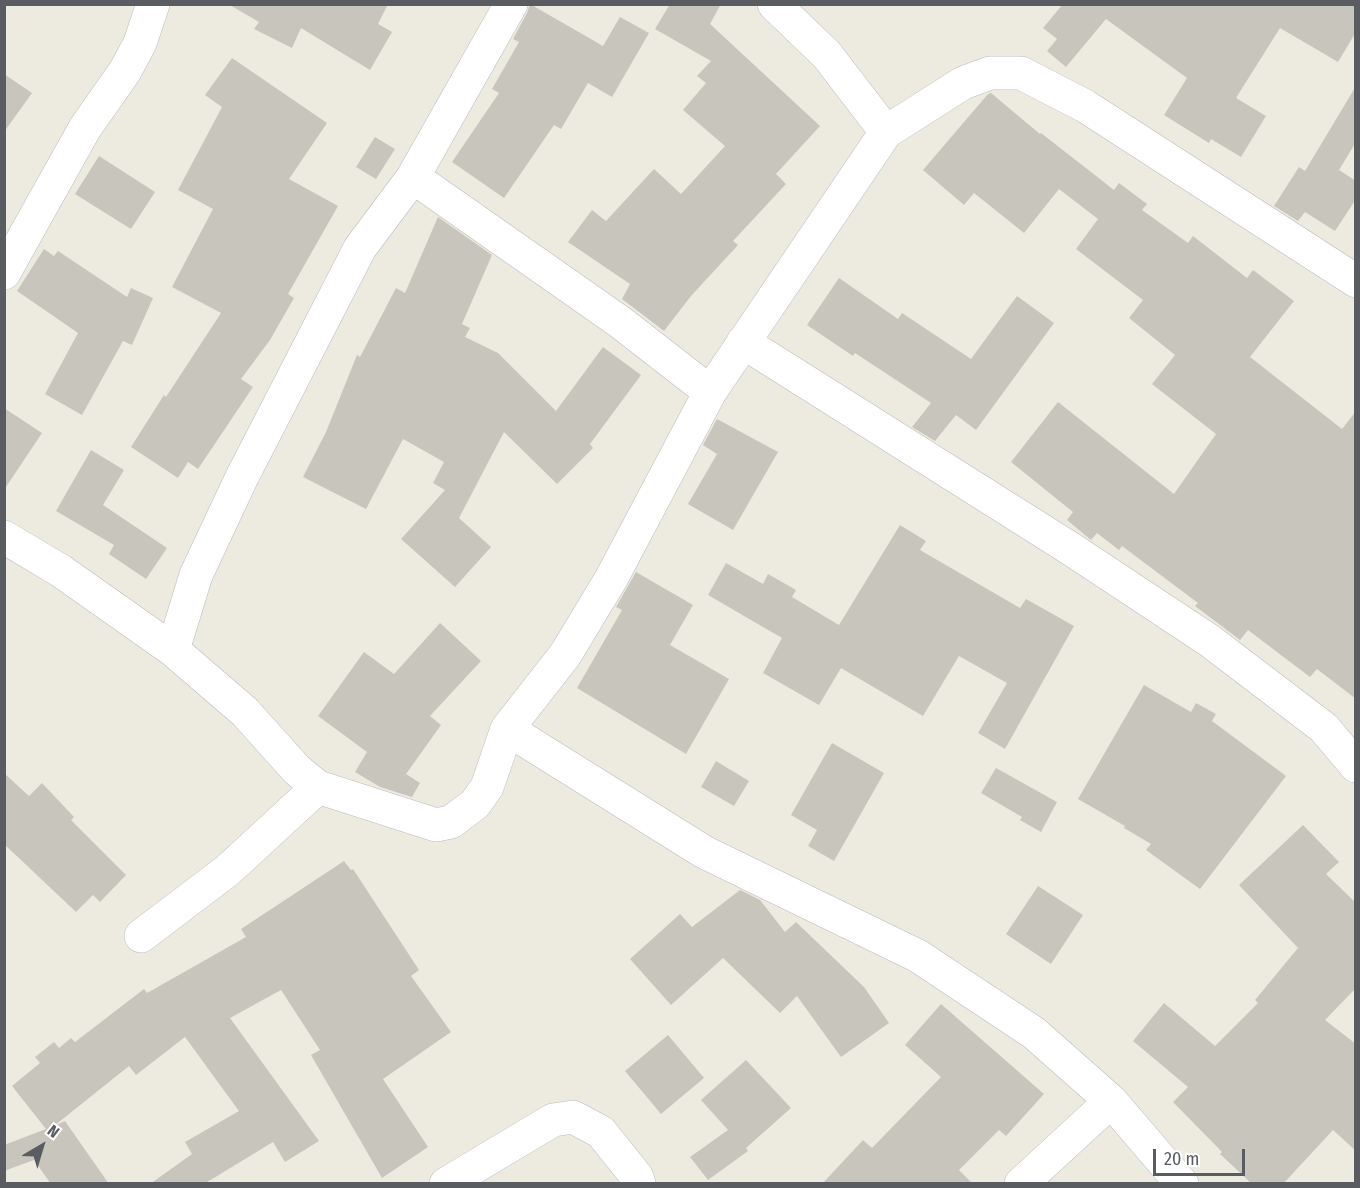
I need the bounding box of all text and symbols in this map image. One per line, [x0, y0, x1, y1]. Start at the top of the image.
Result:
north arrow [12, 1116, 72, 1176]
text: N [44, 1121, 63, 1142]
scale bar [1156, 1137, 1248, 1175]
text: 20 m [1164, 1148, 1199, 1170]

